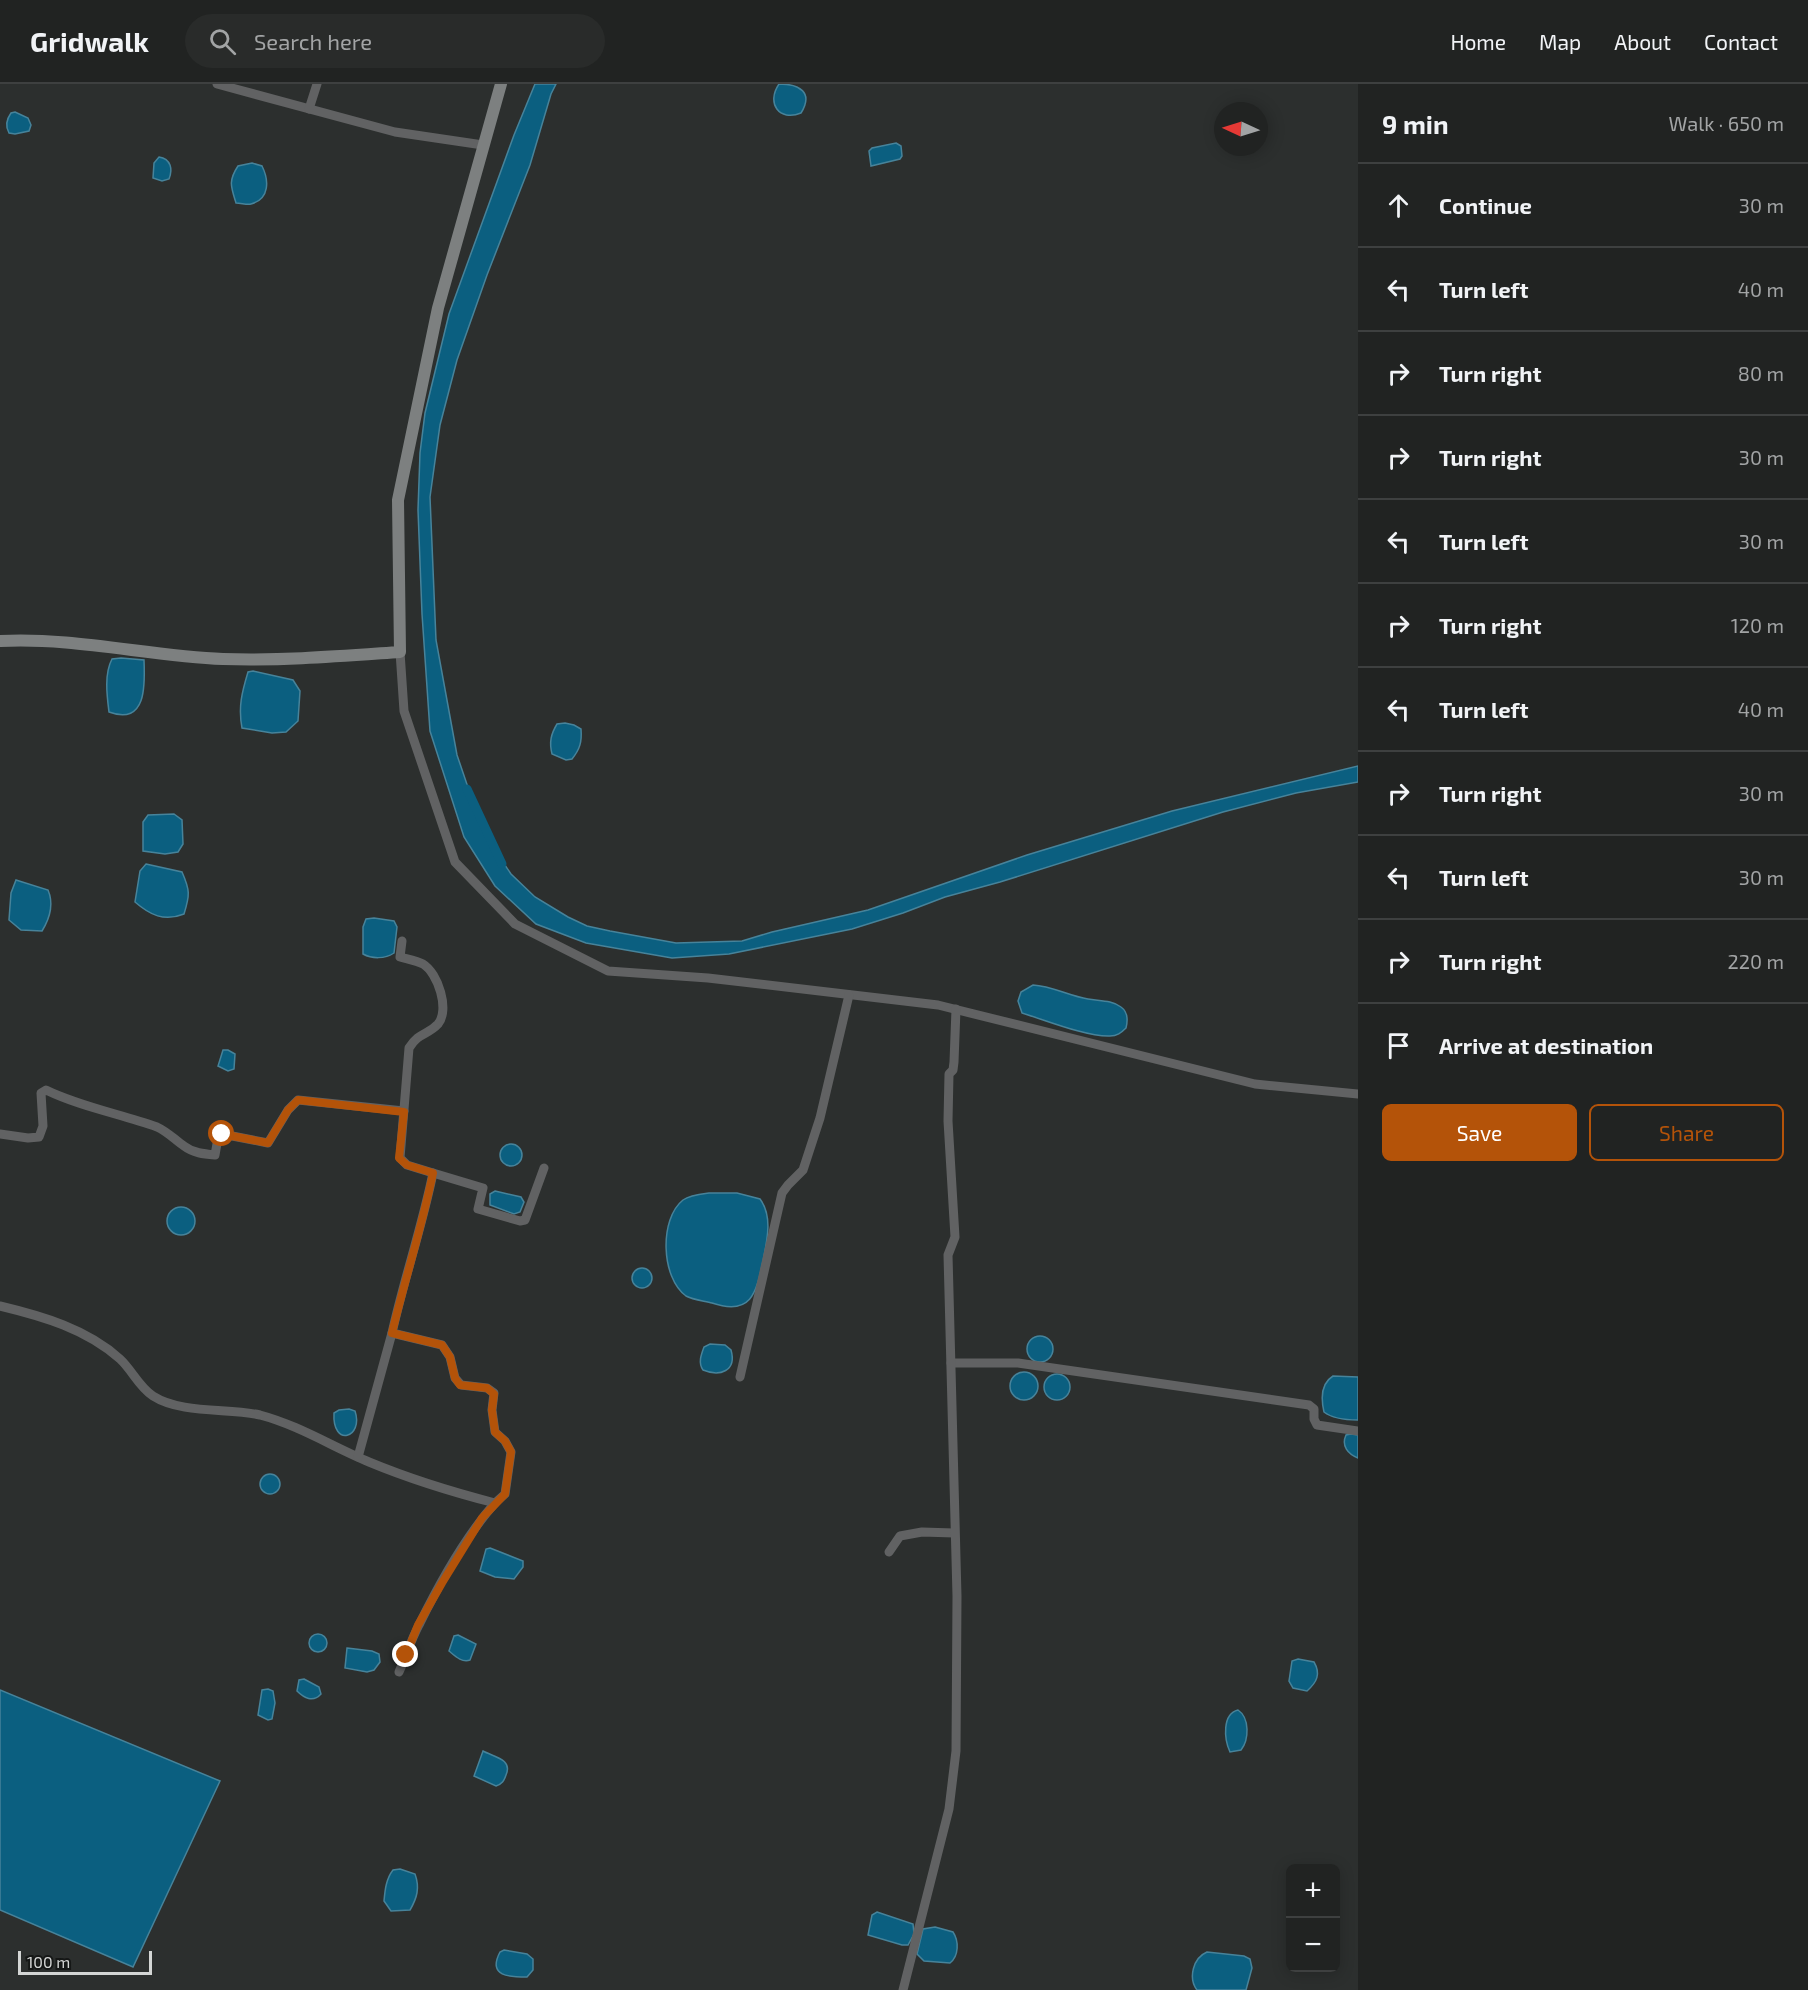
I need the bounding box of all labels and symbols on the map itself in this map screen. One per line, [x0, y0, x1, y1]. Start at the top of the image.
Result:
north arrow [1214, 102, 1268, 156]
route start [208, 1120, 234, 1146]
route end [392, 1641, 418, 1667]
scale bar [18, 1948, 152, 1976]

